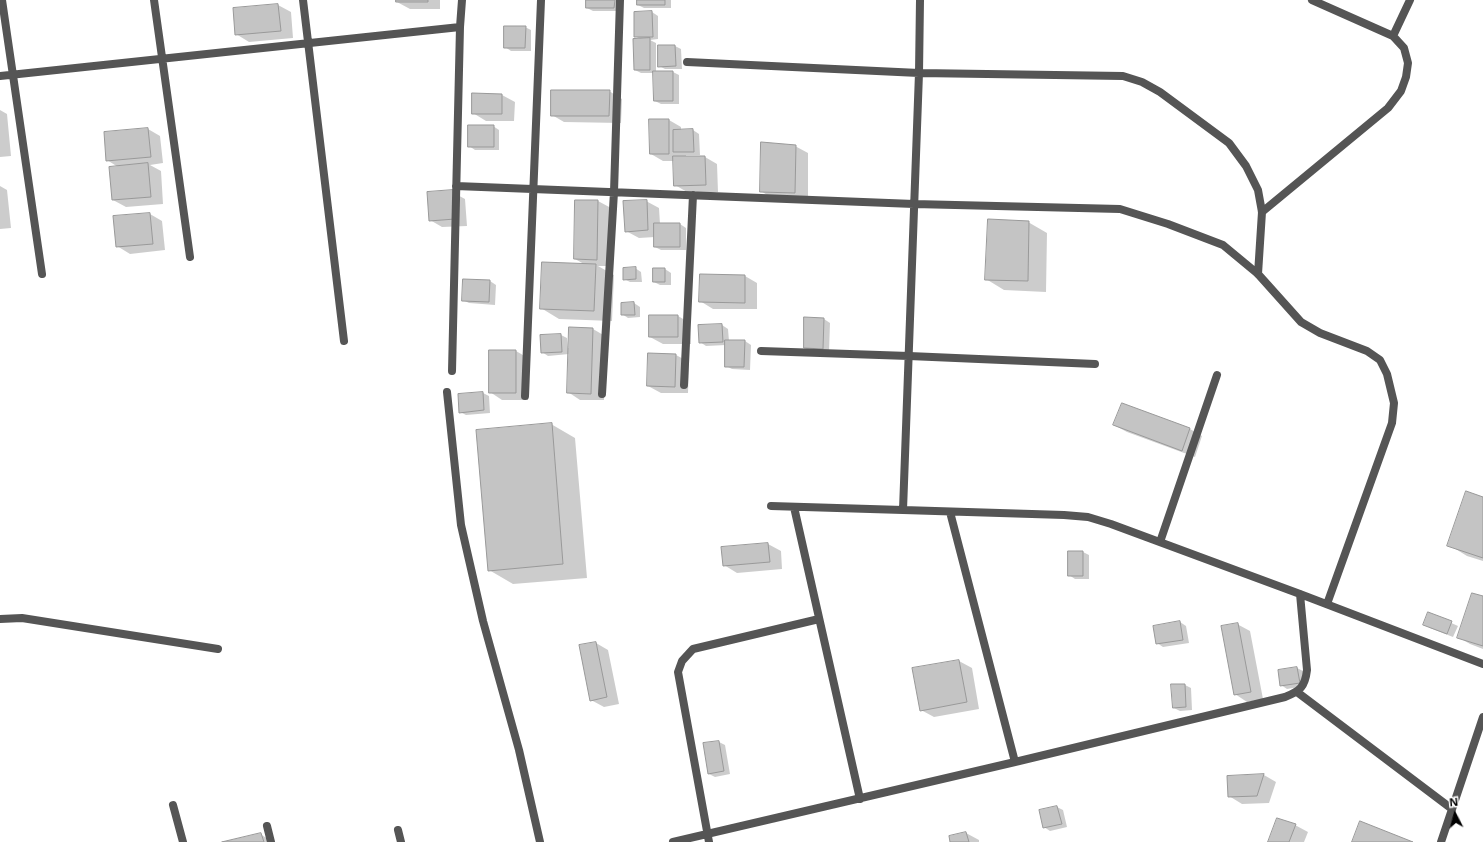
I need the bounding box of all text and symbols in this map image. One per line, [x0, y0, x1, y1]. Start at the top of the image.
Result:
north arrow [1435, 794, 1475, 834]
text: N [1448, 794, 1459, 809]

